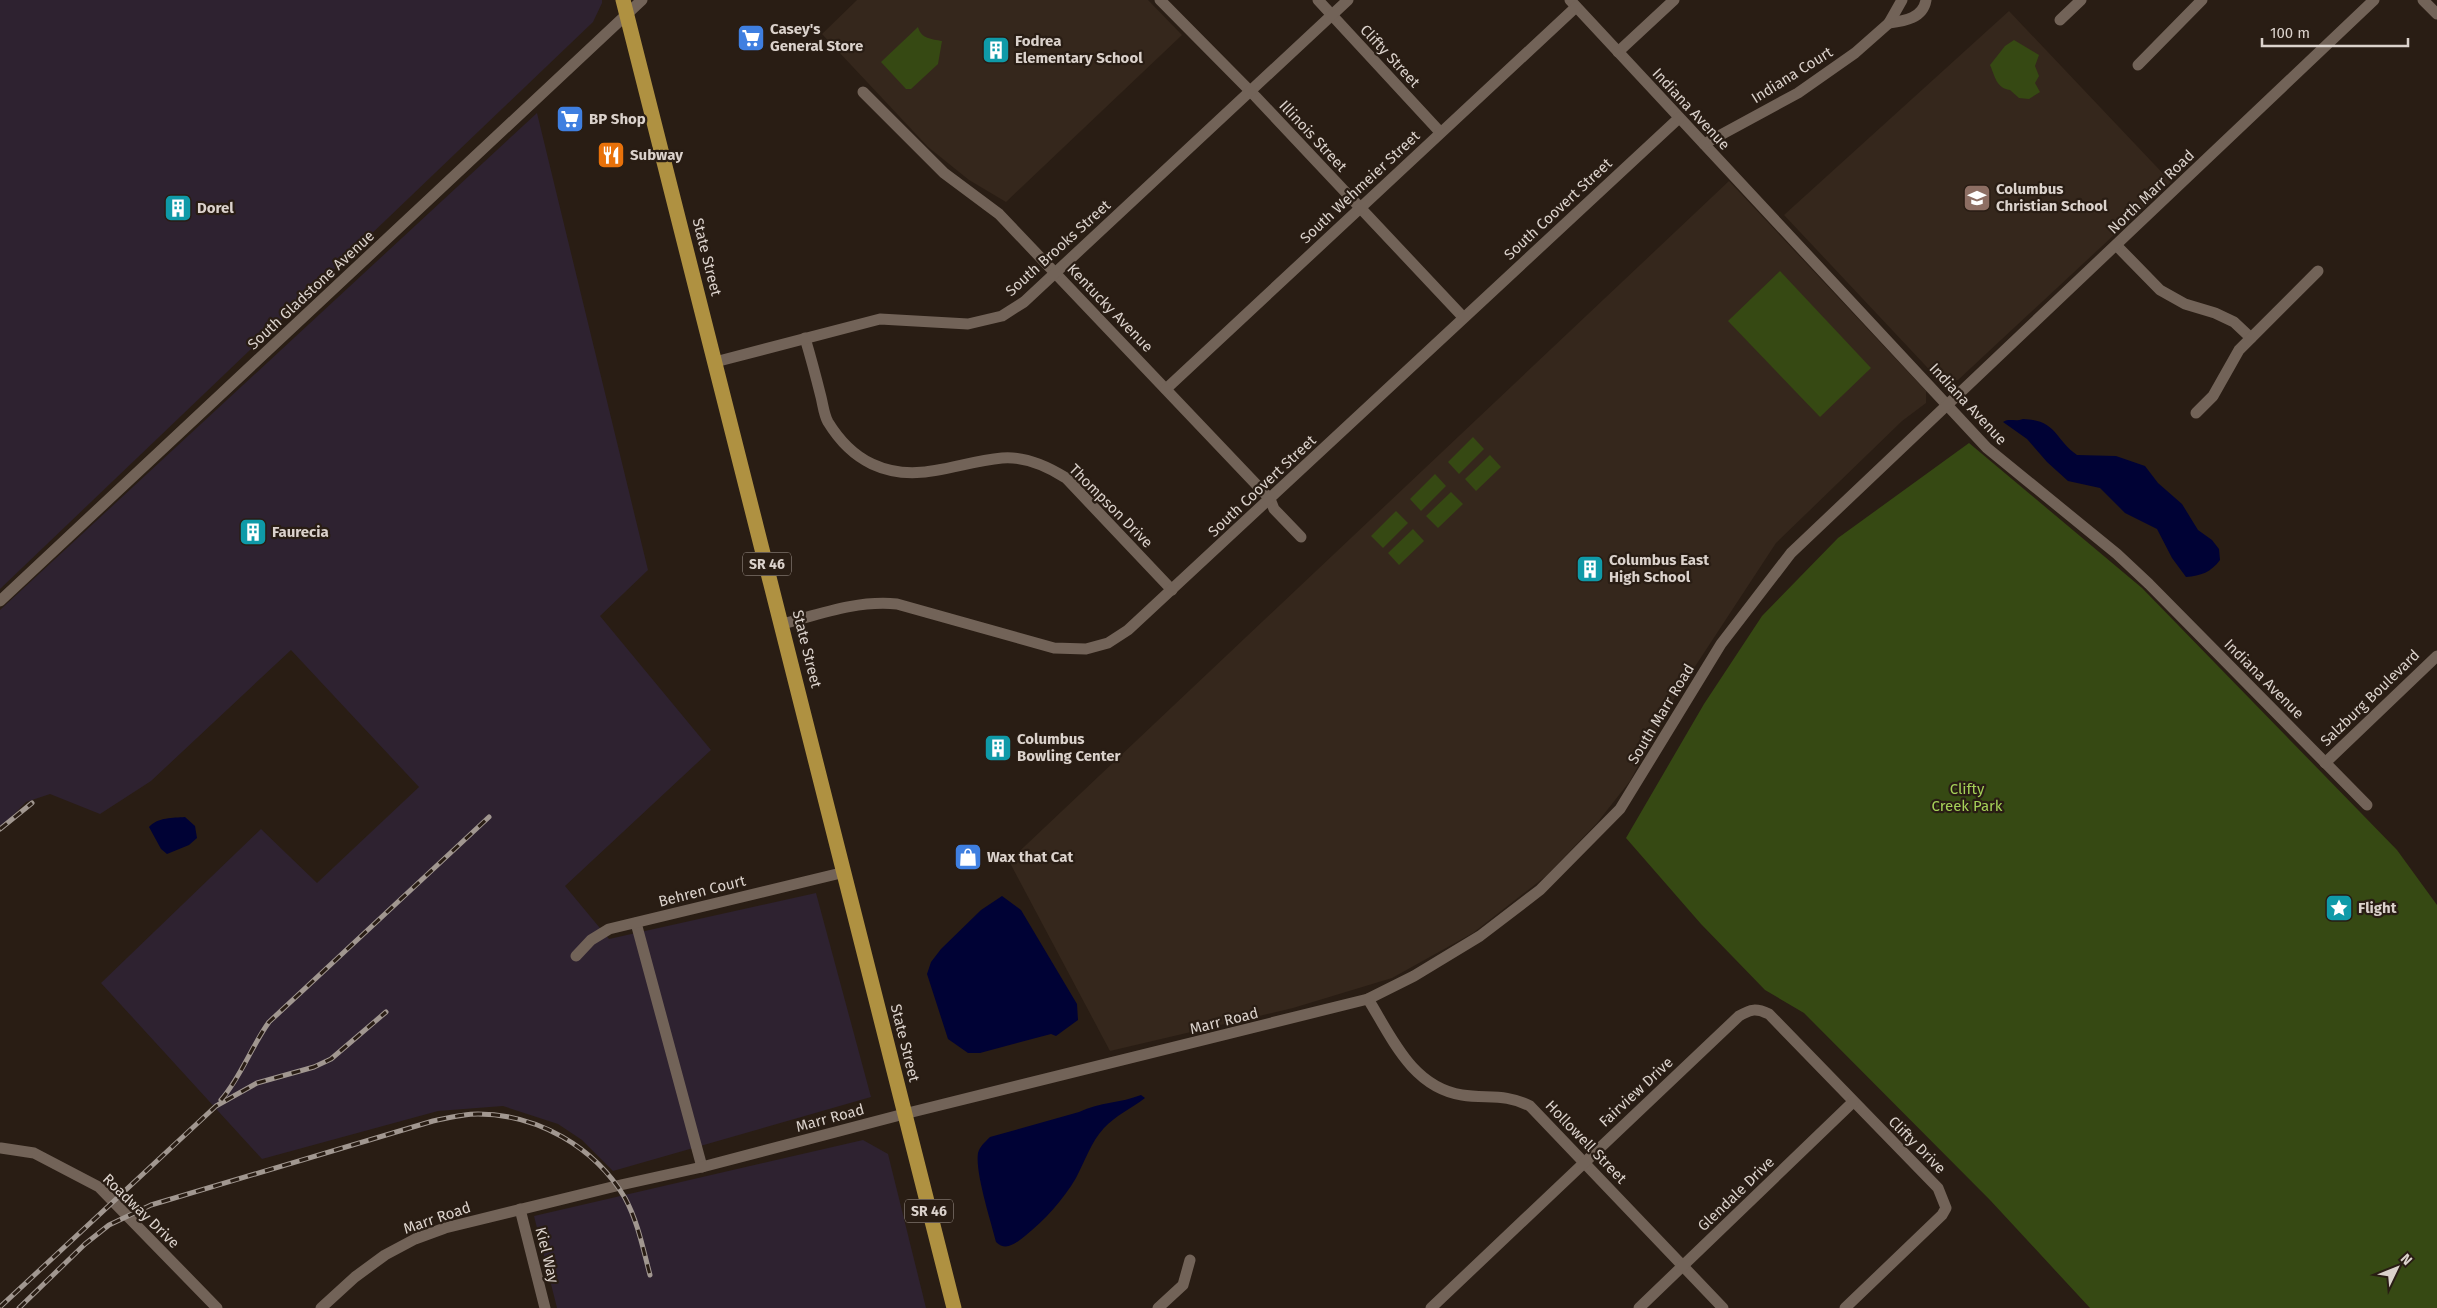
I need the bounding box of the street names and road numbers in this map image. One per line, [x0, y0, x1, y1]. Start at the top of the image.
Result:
street label: Clifty Street [1356, 21, 1424, 92]
street label: Indiana Court [1748, 43, 1836, 107]
street label: Indiana Avenue [1649, 64, 1733, 154]
street label: Illinois Street [1275, 97, 1351, 176]
street label: South Wehmeier Street [1296, 127, 1424, 247]
street label: North Marr Road [2104, 146, 2198, 238]
street label: South Coovert Street [1500, 154, 1616, 264]
street label: South Brooks Street [1002, 196, 1115, 300]
street label: State Street [689, 216, 726, 298]
street label: South Gladstone Avenue [244, 227, 378, 353]
street label: Kentucky Avenue [1063, 260, 1157, 356]
street label: Indiana Avenue [1926, 359, 2010, 449]
street label: South Coovert Street [1204, 431, 1320, 541]
street label: Thompson Drive [1065, 460, 1157, 552]
road number: SR 46 [743, 552, 791, 576]
street label: State Street [789, 608, 826, 690]
street label: Indiana Avenue [2220, 635, 2308, 723]
street label: Salzburg Boulevard [2317, 646, 2423, 750]
street label: South Marr Road [1624, 661, 1698, 767]
street label: Behren Court [657, 871, 748, 911]
street label: State Street [887, 1002, 924, 1084]
street label: Marr Road [1188, 1004, 1260, 1038]
street label: Fairview Drive [1595, 1053, 1677, 1131]
street label: Hollowell Street [1542, 1097, 1631, 1188]
street label: Marr Road [794, 1100, 866, 1136]
street label: Clifty Drive [1885, 1113, 1949, 1177]
street label: Glendale Drive [1694, 1153, 1778, 1235]
street label: Roadway Drive [99, 1170, 183, 1252]
street label: Marr Road [401, 1198, 473, 1238]
road number: SR 46 [905, 1200, 953, 1222]
street label: Kiel Way [531, 1225, 563, 1285]

